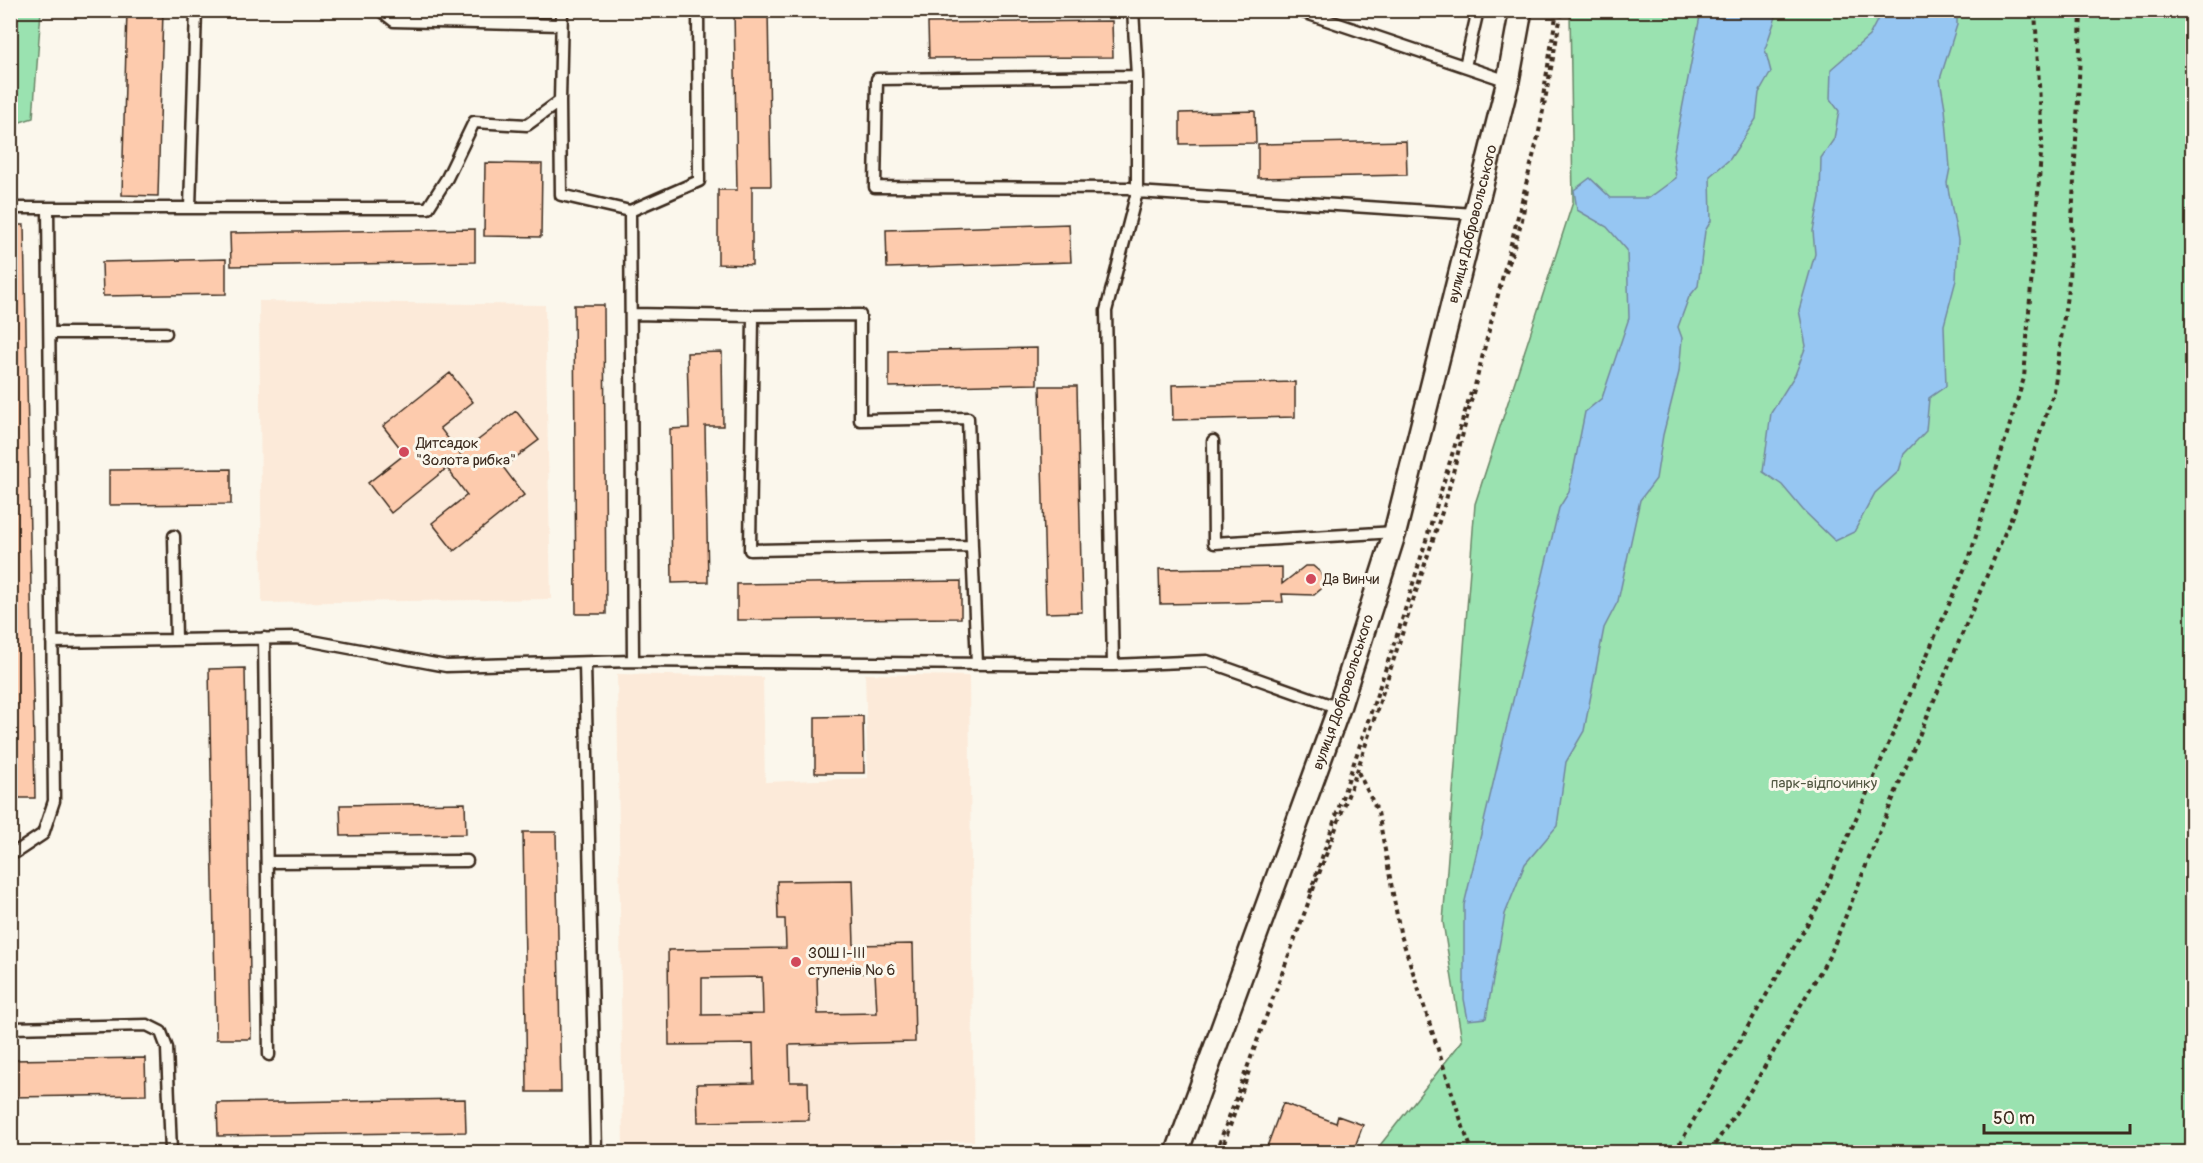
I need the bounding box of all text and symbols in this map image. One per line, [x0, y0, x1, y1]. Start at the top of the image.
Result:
street label: вулиця Добровольського [1443, 143, 1501, 305]
place label: Дитсадок "Золота рибка" [415, 434, 516, 470]
marker: Дитсадок "Золота рибка" [397, 445, 411, 459]
place label: Да Винчи [1322, 570, 1379, 589]
marker: Да Винчи [1304, 572, 1318, 586]
street label: вулиця Добровольського [1308, 612, 1378, 772]
park label: парк-відпочинку [1771, 774, 1878, 793]
place label: ЗОШ І-ІІІ ступенів № 6 [808, 944, 895, 980]
marker: ЗОШ І-ІІІ ступенів № 6 [789, 955, 803, 969]
scale bar [1984, 1097, 2130, 1135]
text: 50 m [1993, 1107, 2035, 1130]

